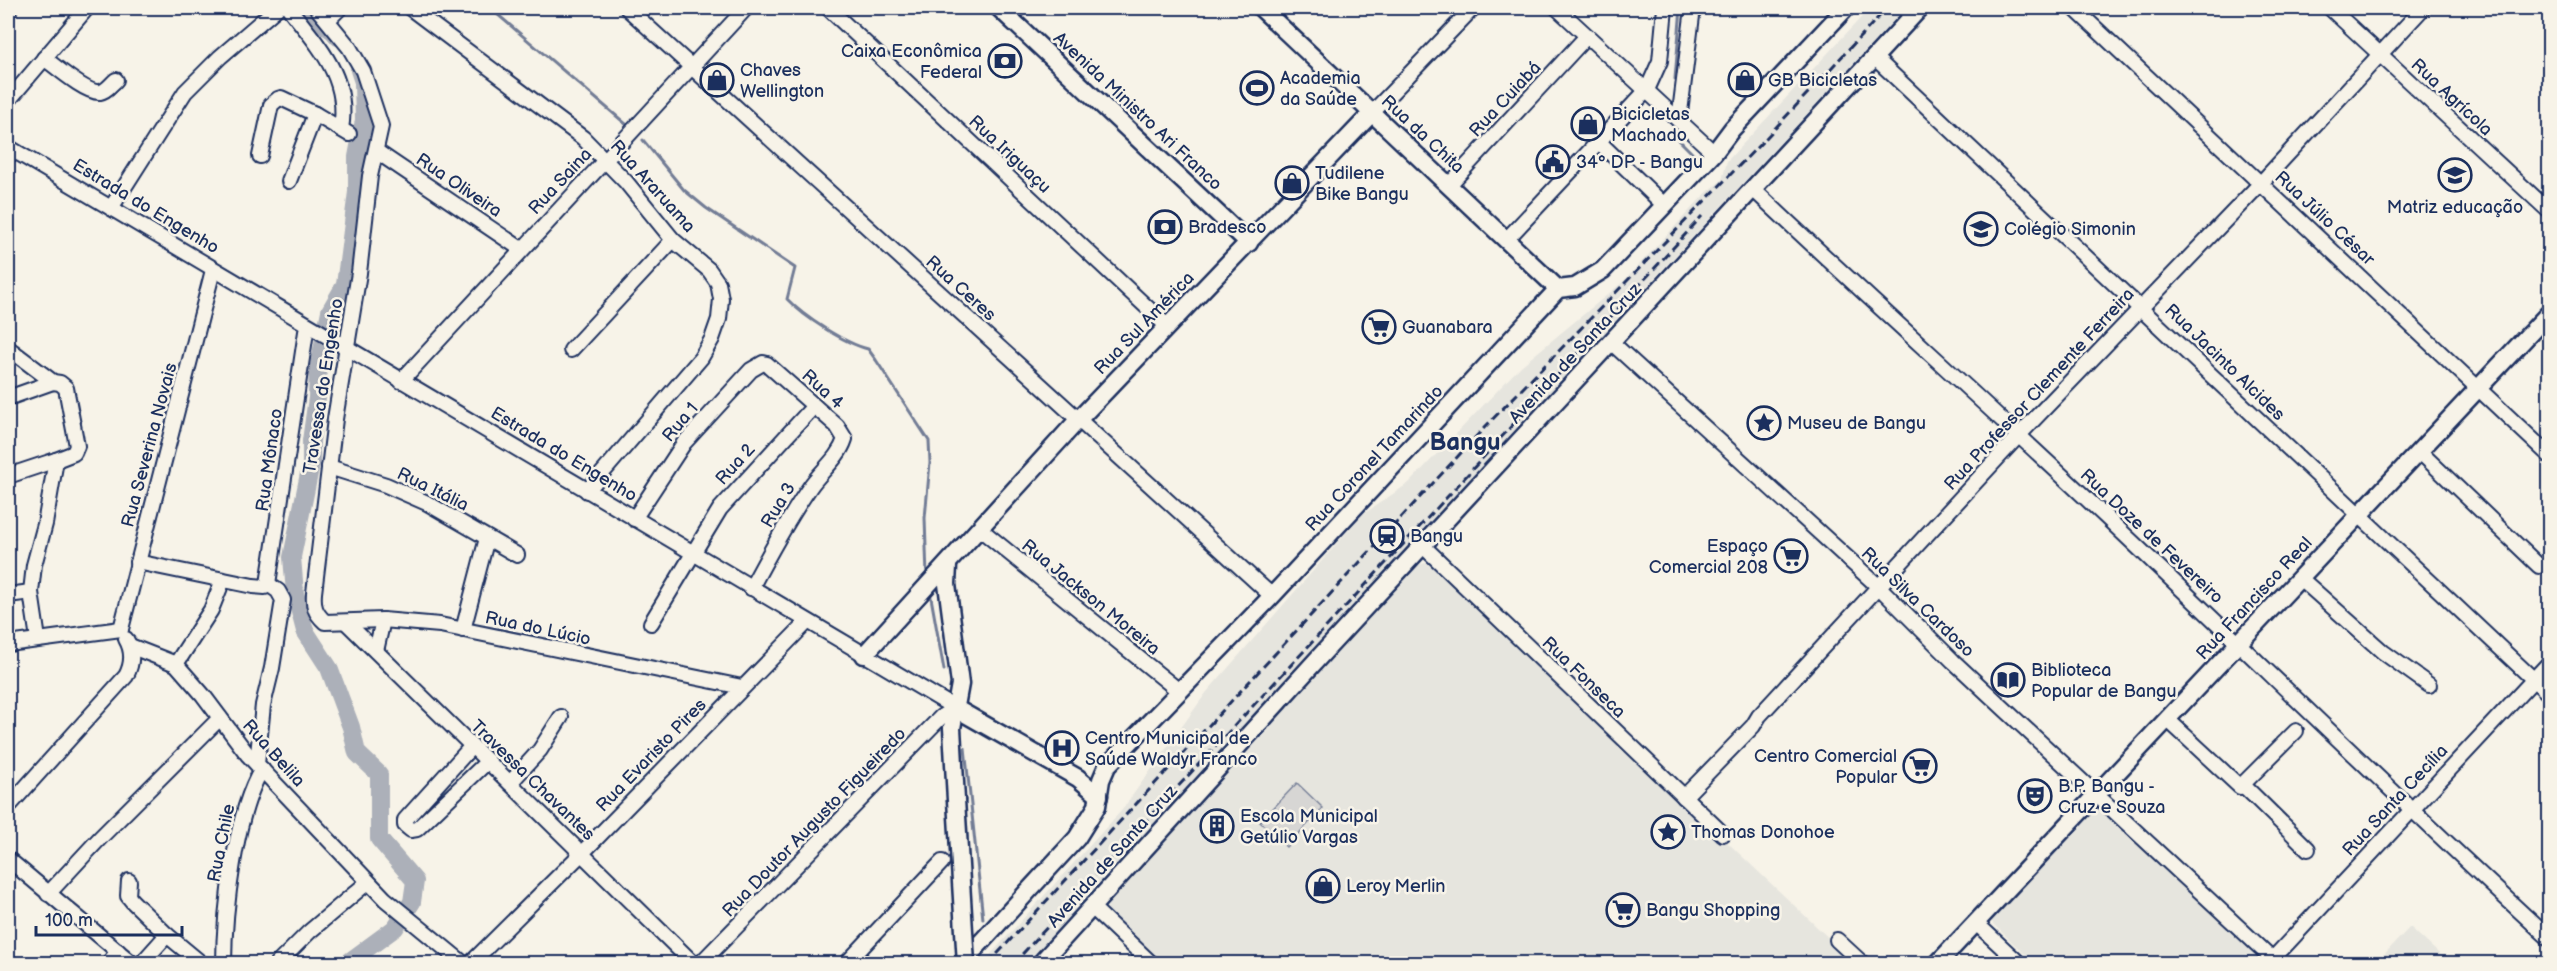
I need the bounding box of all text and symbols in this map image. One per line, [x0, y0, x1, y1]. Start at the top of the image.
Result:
street label: Avenida Ministro Ari Franco [1049, 28, 1226, 195]
place label: Caixa Econômica Federal [841, 41, 982, 83]
bank icon: Caixa Econômica Federal [987, 43, 1023, 79]
street label: Rua Agrícola [2407, 54, 2497, 140]
street label: Rua Cuiabá [1465, 57, 1546, 141]
place label: Chaves Wellington [740, 60, 824, 102]
shop icon: Chaves Wellington [699, 62, 735, 98]
shop icon: GB Bicicletas [1727, 62, 1763, 98]
place label: Academia da Saúde [1280, 68, 1361, 110]
sports icon: Academia da Saúde [1239, 70, 1275, 106]
place label: GB Bicicletas [1768, 70, 1877, 91]
street label: Rua da Chita [1377, 91, 1468, 178]
place label: Bicicletas Machado [1611, 104, 1690, 146]
shop icon: Bicicletas Machado [1570, 106, 1606, 142]
street label: Rua Iriguaçu [964, 111, 1055, 198]
street label: Rua Araruama [606, 136, 700, 237]
street label: Rua Saina [524, 144, 596, 219]
public building icon: 34º DP - Bangu [1535, 144, 1571, 180]
street label: Rua Oliveira [412, 149, 506, 222]
place label: 34º DP - Bangu [1576, 152, 1703, 173]
street label: Estrada do Engenho [69, 154, 223, 258]
school or university icon: Matriz educação [2437, 157, 2473, 193]
place label: Tudilene Bike Bangu [1315, 163, 1409, 205]
shop icon: Tudilene Bike Bangu [1274, 165, 1310, 201]
street label: Rua Júlio César [2270, 167, 2379, 270]
place label: Matriz educação [2387, 197, 2523, 218]
bank icon: Bradesco [1147, 209, 1183, 245]
school or university icon: Colégio Simonin [1963, 211, 1999, 247]
place label: Bradesco [1188, 217, 1266, 238]
place label: Colégio Simonin [2004, 219, 2136, 240]
street label: Rua Ceres [921, 251, 1000, 325]
street label: Rua Sul América [1090, 268, 1199, 379]
street label: Avenida de Santa Cruz [1505, 279, 1646, 428]
street label: Rua Professor Clemente Ferreira [1940, 284, 2139, 495]
street label: Travessa do Engenho [299, 297, 348, 475]
street label: Rua Jacinto Alcides [2160, 300, 2289, 425]
supermarket icon: Guanabara [1361, 309, 1397, 345]
place label: Guanabara [1402, 317, 1493, 338]
street label: Rua Severina Novais [117, 361, 182, 530]
street label: Rua 4 [797, 365, 848, 414]
street label: Rua Coronel Tamarindo [1301, 381, 1448, 536]
street label: Rua 1 [658, 398, 703, 446]
street label: Estrada do Engenho [487, 402, 641, 506]
place icon: Museu de Bangu [1746, 405, 1782, 441]
street label: Rua Mônaco [252, 407, 287, 513]
place label: Museu de Bangu [1787, 413, 1926, 434]
district label: Bangu [1429, 428, 1501, 457]
street label: Rua 2 [711, 439, 760, 489]
street label: Rua Itália [394, 463, 472, 516]
street label: Rua Doze de Fevereiro [2076, 465, 2227, 608]
street label: Rua 3 [757, 479, 800, 532]
station icon: Bangu [1369, 518, 1405, 554]
place label: Bangu [1410, 526, 1463, 547]
street label: Rua Francisco Real [2192, 533, 2317, 664]
street label: Rua Jackson Moreira [1017, 535, 1164, 660]
place label: Espaço Comercial 208 [1649, 536, 1768, 578]
supermarket icon: Espaço Comercial 208 [1773, 538, 1809, 574]
street label: Rua Silva Cardoso [1857, 543, 1979, 662]
street label: Rua do Lúcio [483, 607, 593, 650]
street label: Rua Fonseca [1538, 632, 1630, 722]
place label: Biblioteca Popular de Bangu [2031, 660, 2176, 702]
library icon: Biblioteca Popular de Bangu [1990, 662, 2026, 698]
street label: Rua Evaristo Pires [592, 694, 711, 816]
street label: Rua Belila [238, 715, 309, 791]
street label: Travessa Chavantes [466, 716, 599, 845]
street label: Rua Doutor Augusto Figueiredo [718, 723, 911, 921]
place label: Centro Municipal de Saúde Waldyr Franco [1085, 728, 1257, 770]
hospital icon: Centro Municipal de Saúde Waldyr Franco [1044, 730, 1080, 766]
street label: Rua Santa Cecília [2338, 740, 2452, 860]
place label: Centro Comercial Popular [1754, 746, 1898, 788]
supermarket icon: Centro Comercial Popular [1902, 748, 1938, 784]
place label: B.P. Bangu - Cruz e Souza [2058, 776, 2166, 818]
theatre icon: B.P. Bangu - Cruz e Souza [2017, 778, 2053, 814]
street label: Avenida de Santa Cruz [1043, 781, 1182, 932]
street label: Rua Chile [204, 802, 239, 884]
place label: Escola Municipal Getúlio Vargas [1240, 806, 1378, 848]
building icon: Escola Municipal Getúlio Vargas [1199, 808, 1235, 844]
place icon: Thomas Donohoe [1650, 814, 1686, 850]
place label: Thomas Donohoe [1691, 822, 1835, 843]
shop icon: Leroy Merlin [1305, 868, 1341, 904]
place label: Leroy Merlin [1346, 876, 1446, 897]
supermarket icon: Bangu Shopping [1605, 892, 1641, 928]
scale bar [36, 899, 182, 937]
place label: Bangu Shopping [1646, 900, 1780, 921]
text: 100 m [45, 910, 93, 931]

